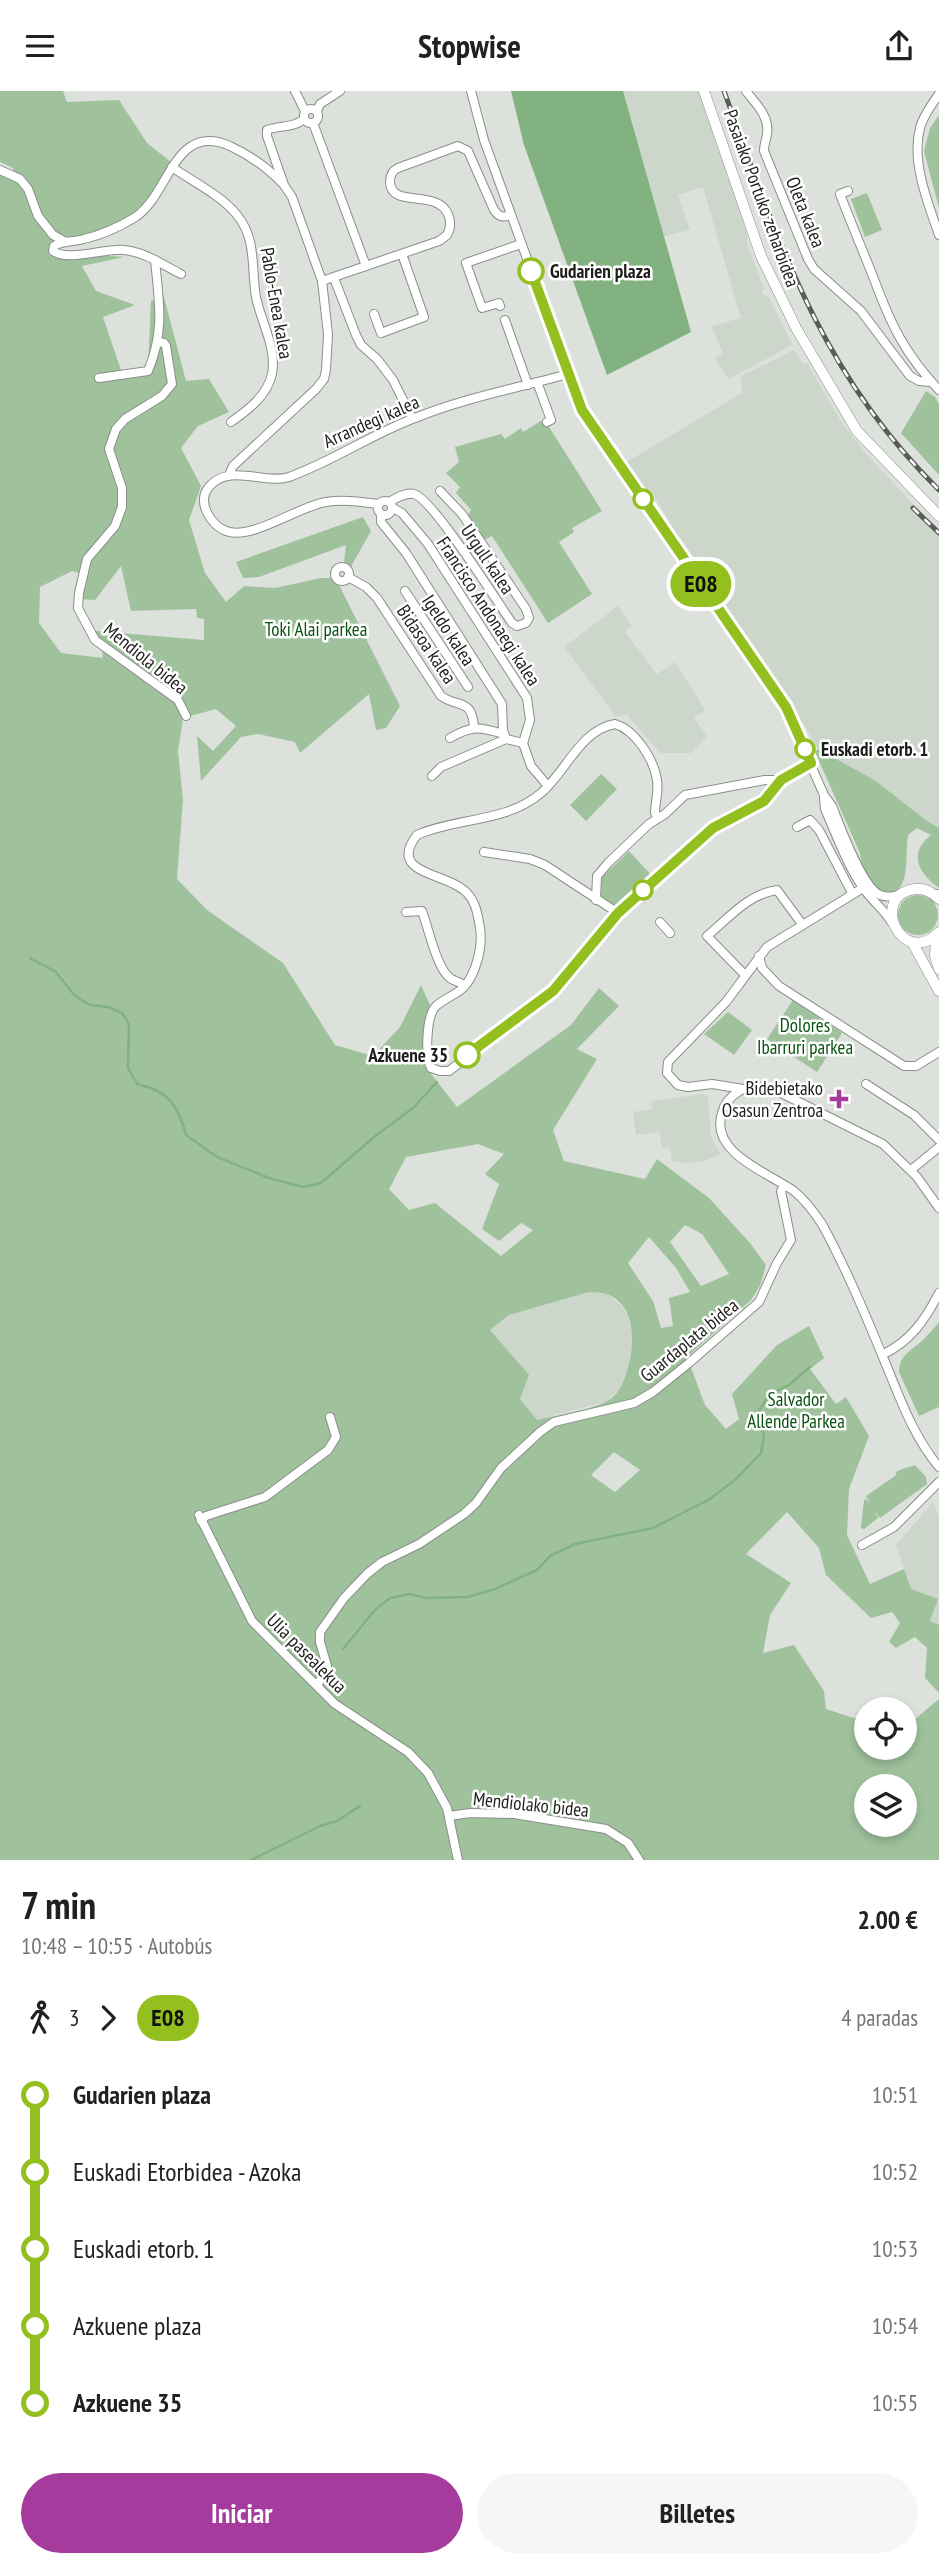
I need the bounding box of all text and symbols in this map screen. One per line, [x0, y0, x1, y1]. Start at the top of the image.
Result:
text: Stopwise [418, 25, 521, 67]
icon: menu [21, 27, 59, 65]
icon: share [880, 27, 918, 65]
street label: Pasaiako Portuko zeharbidea [719, 106, 805, 290]
street label: Oleta kalea [781, 173, 831, 251]
street label: Pablo-Enea kalea [255, 245, 299, 361]
marker: Gudarien plaza [518, 258, 544, 284]
place label: Gudarien plaza [550, 259, 651, 283]
street label: Arrandegi kalea [319, 389, 423, 453]
unlabelled marker [633, 489, 653, 509]
street label: Urgull kalea [456, 519, 520, 599]
street label: Francisco Andonaegi kalea [432, 532, 546, 690]
line badge: E08 [661, 561, 741, 607]
text: E08 [684, 568, 718, 599]
street label: Igeldo kalea [417, 590, 481, 670]
street label: Bidasoa kalea [392, 600, 462, 688]
street label: Mendiola bidea [99, 617, 193, 699]
park label: Toki Alai parkea [265, 617, 367, 641]
place label: Euskadi etorb. 1 [821, 737, 928, 761]
marker: Euskadi etorb. 1 [795, 739, 815, 759]
unlabelled marker [633, 880, 653, 900]
park label: Dolores Ibarruri parkea [757, 1013, 853, 1059]
marker: Azkuene 35 [454, 1042, 480, 1068]
place label: Azkuene 35 [367, 1043, 448, 1067]
place label: Bidebietako Osasun Zentroa [722, 1076, 823, 1122]
marker: Bidebietako Osasun Zentroa [829, 1089, 849, 1109]
street label: Guardaplata bidea [635, 1293, 743, 1387]
park label: Salvador Allende Parkea [747, 1387, 845, 1433]
street label: Ulia pasealekua [262, 1608, 352, 1698]
map controls [854, 1697, 917, 1837]
button: locate [854, 1697, 917, 1760]
button: layers [854, 1774, 917, 1837]
street label: Mendiolako bidea [472, 1786, 590, 1822]
text: 7 min [21, 1880, 96, 1929]
text: 2.00 € [857, 1903, 918, 1936]
text: 10:48 – 10:55 · Autobús [21, 1931, 212, 1960]
icon: walk [21, 1999, 59, 2037]
icon: forward [89, 1999, 127, 2037]
text: E08 [151, 2002, 185, 2033]
text: 3 [69, 2003, 79, 2032]
text: 4 paradas [841, 2003, 918, 2032]
text: Gudarien plaza [73, 2078, 211, 2111]
text: 10:51 [872, 2080, 918, 2109]
text: Euskadi Etorbidea - Azoka [73, 2155, 301, 2188]
text: 10:52 [872, 2157, 918, 2186]
text: Euskadi etorb. 1 [73, 2232, 215, 2265]
text: 10:53 [872, 2234, 918, 2263]
text: Azkuene plaza [73, 2309, 202, 2342]
text: 10:54 [872, 2311, 918, 2340]
text: Azkuene 35 [73, 2386, 182, 2419]
text: 10:55 [872, 2388, 918, 2417]
button: Iniciar [21, 2473, 463, 2553]
button: Billetes [477, 2473, 918, 2553]

